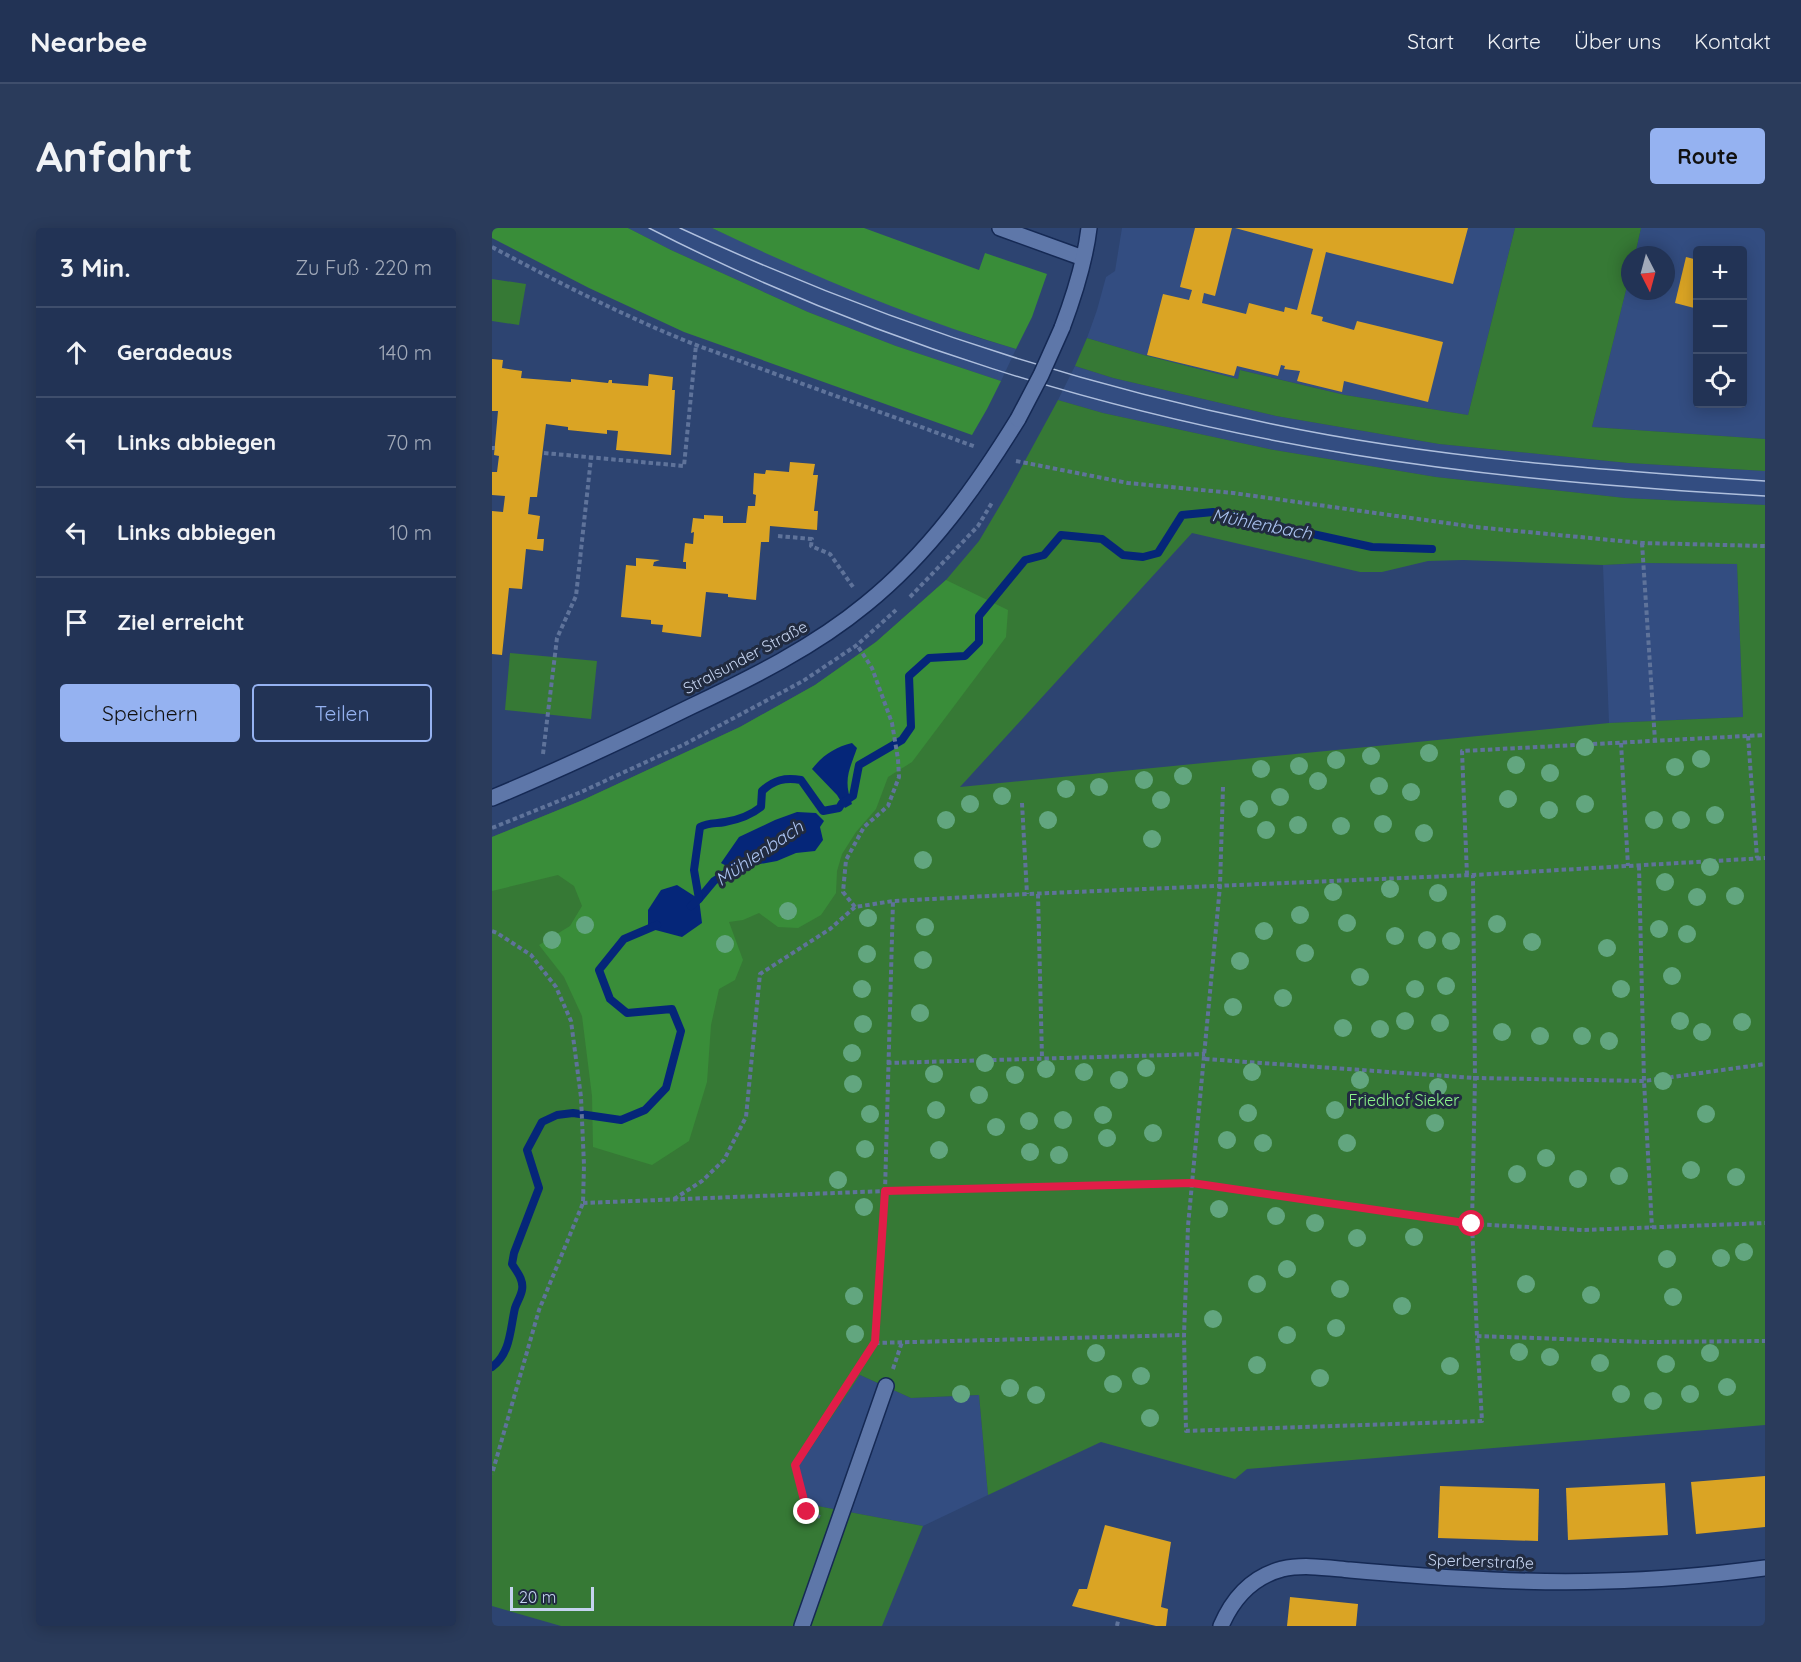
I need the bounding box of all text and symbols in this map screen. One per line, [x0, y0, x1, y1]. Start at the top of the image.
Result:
text: Nearbee [30, 24, 148, 59]
text: Start [1407, 28, 1454, 54]
text: Karte [1487, 28, 1541, 54]
text: Über uns [1574, 28, 1661, 54]
text: Kontakt [1694, 28, 1771, 54]
button: Route [1650, 128, 1765, 184]
text: Anfahrt [36, 130, 193, 183]
north arrow [1621, 246, 1675, 300]
map controls [1693, 246, 1747, 408]
button: + [1693, 246, 1747, 300]
text: 3 Min. [60, 251, 131, 284]
text: Zu Fuß · 220 m [295, 255, 432, 280]
button: − [1693, 300, 1747, 354]
icon: ahead [60, 336, 93, 369]
text: Geradeaus [117, 338, 232, 366]
text: 140 m [379, 340, 432, 365]
button: locate [1693, 354, 1747, 408]
icon: left [60, 426, 93, 459]
text: Links abbiegen [117, 428, 276, 456]
text: 70 m [386, 430, 432, 455]
water label: Mühlenbach [1210, 503, 1315, 545]
icon: left [60, 516, 93, 549]
text: Links abbiegen [117, 518, 276, 546]
text: 10 m [389, 520, 432, 545]
icon: arrive [60, 606, 93, 639]
text: Ziel erreicht [117, 608, 245, 636]
street label: Stralsunder Straße [680, 616, 810, 698]
button: Speichern [60, 684, 240, 742]
button: Teilen [252, 684, 432, 742]
water label: Mühlenbach [711, 815, 808, 891]
park label: Friedhof Sieker [1349, 1090, 1459, 1110]
route start [1458, 1210, 1484, 1236]
route end [793, 1498, 819, 1524]
street label: Sperberstraße [1428, 1549, 1534, 1573]
scale bar [510, 1584, 594, 1612]
text: 20 m [519, 1587, 556, 1607]

